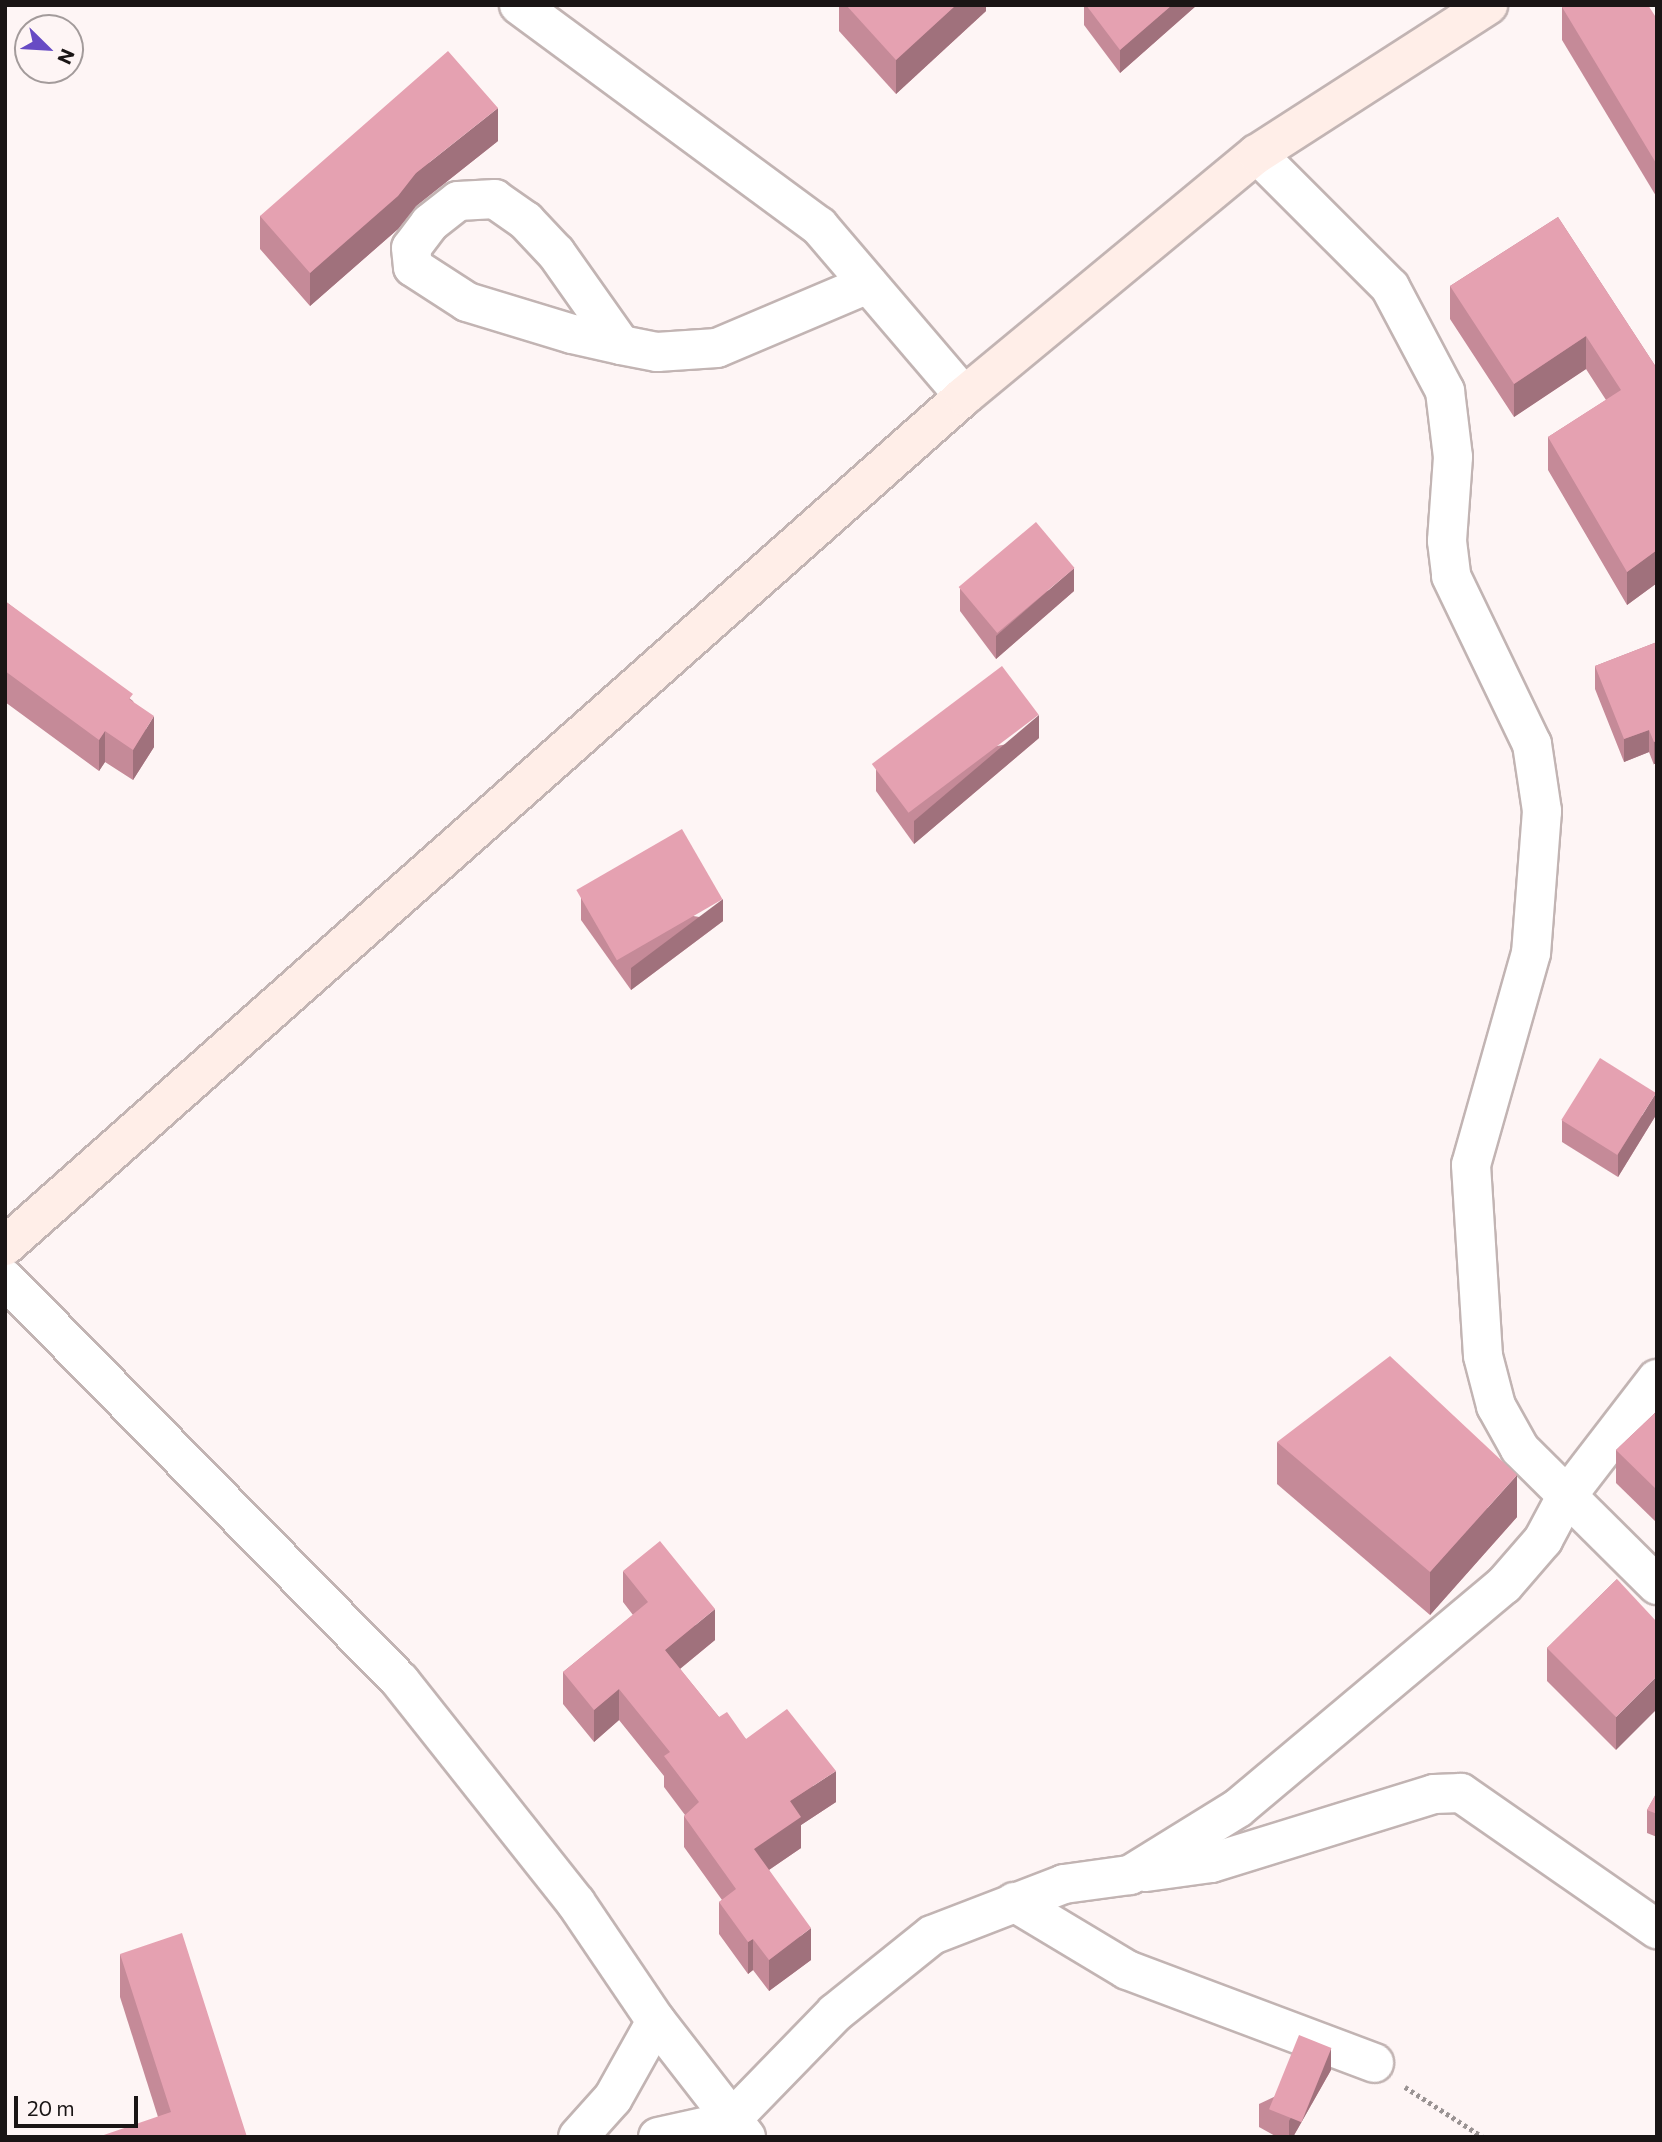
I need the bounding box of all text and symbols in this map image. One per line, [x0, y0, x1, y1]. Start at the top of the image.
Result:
north arrow [14, 14, 84, 84]
text: N [53, 46, 80, 68]
scale bar [18, 2082, 142, 2126]
text: 20 m [27, 2095, 75, 2120]

